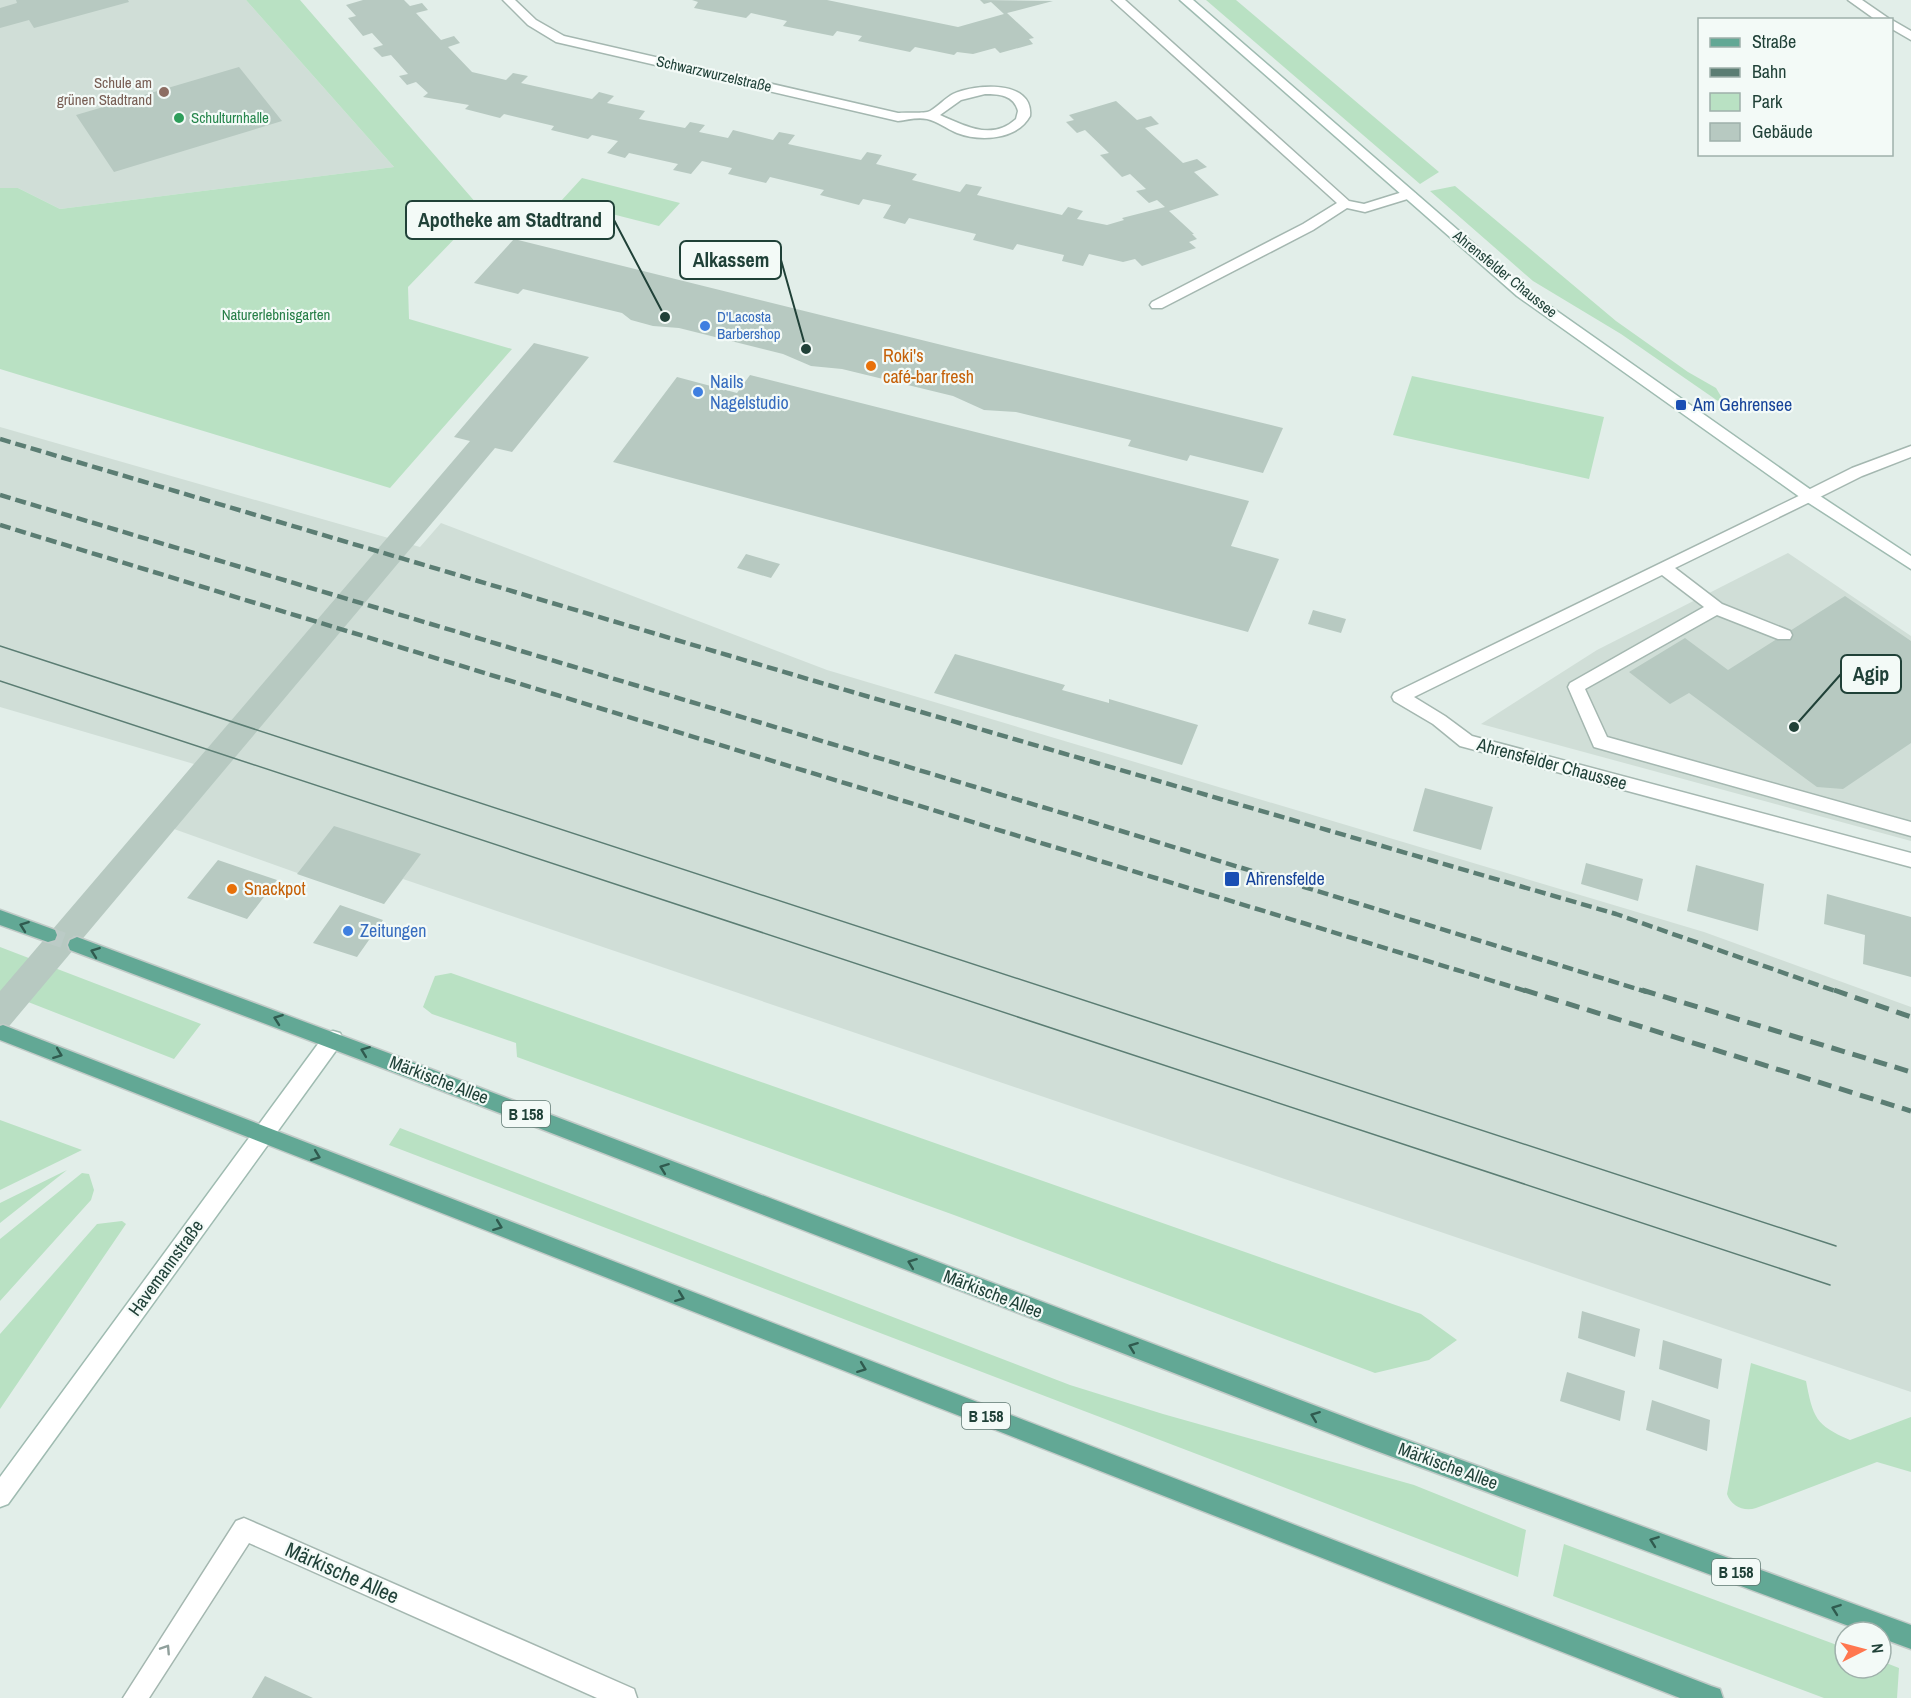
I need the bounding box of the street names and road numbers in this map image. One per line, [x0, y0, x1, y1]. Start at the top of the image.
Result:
street label: Schwarzwurzelstraße [654, 50, 774, 97]
street label: Ahrensfelder Chaussee [1448, 224, 1562, 322]
street label: Ahrensfelder Chaussee [1473, 731, 1630, 796]
street label: Märkische Allee [386, 1049, 492, 1110]
road number: B 158 [502, 1101, 550, 1127]
street label: Havemannstraße [122, 1215, 209, 1321]
street label: Märkische Allee [940, 1263, 1046, 1324]
road number: B 158 [962, 1403, 1010, 1429]
street label: Märkische Allee [1395, 1436, 1501, 1495]
street label: Märkische Allee [281, 1535, 404, 1611]
road number: B 158 [1712, 1559, 1760, 1585]

